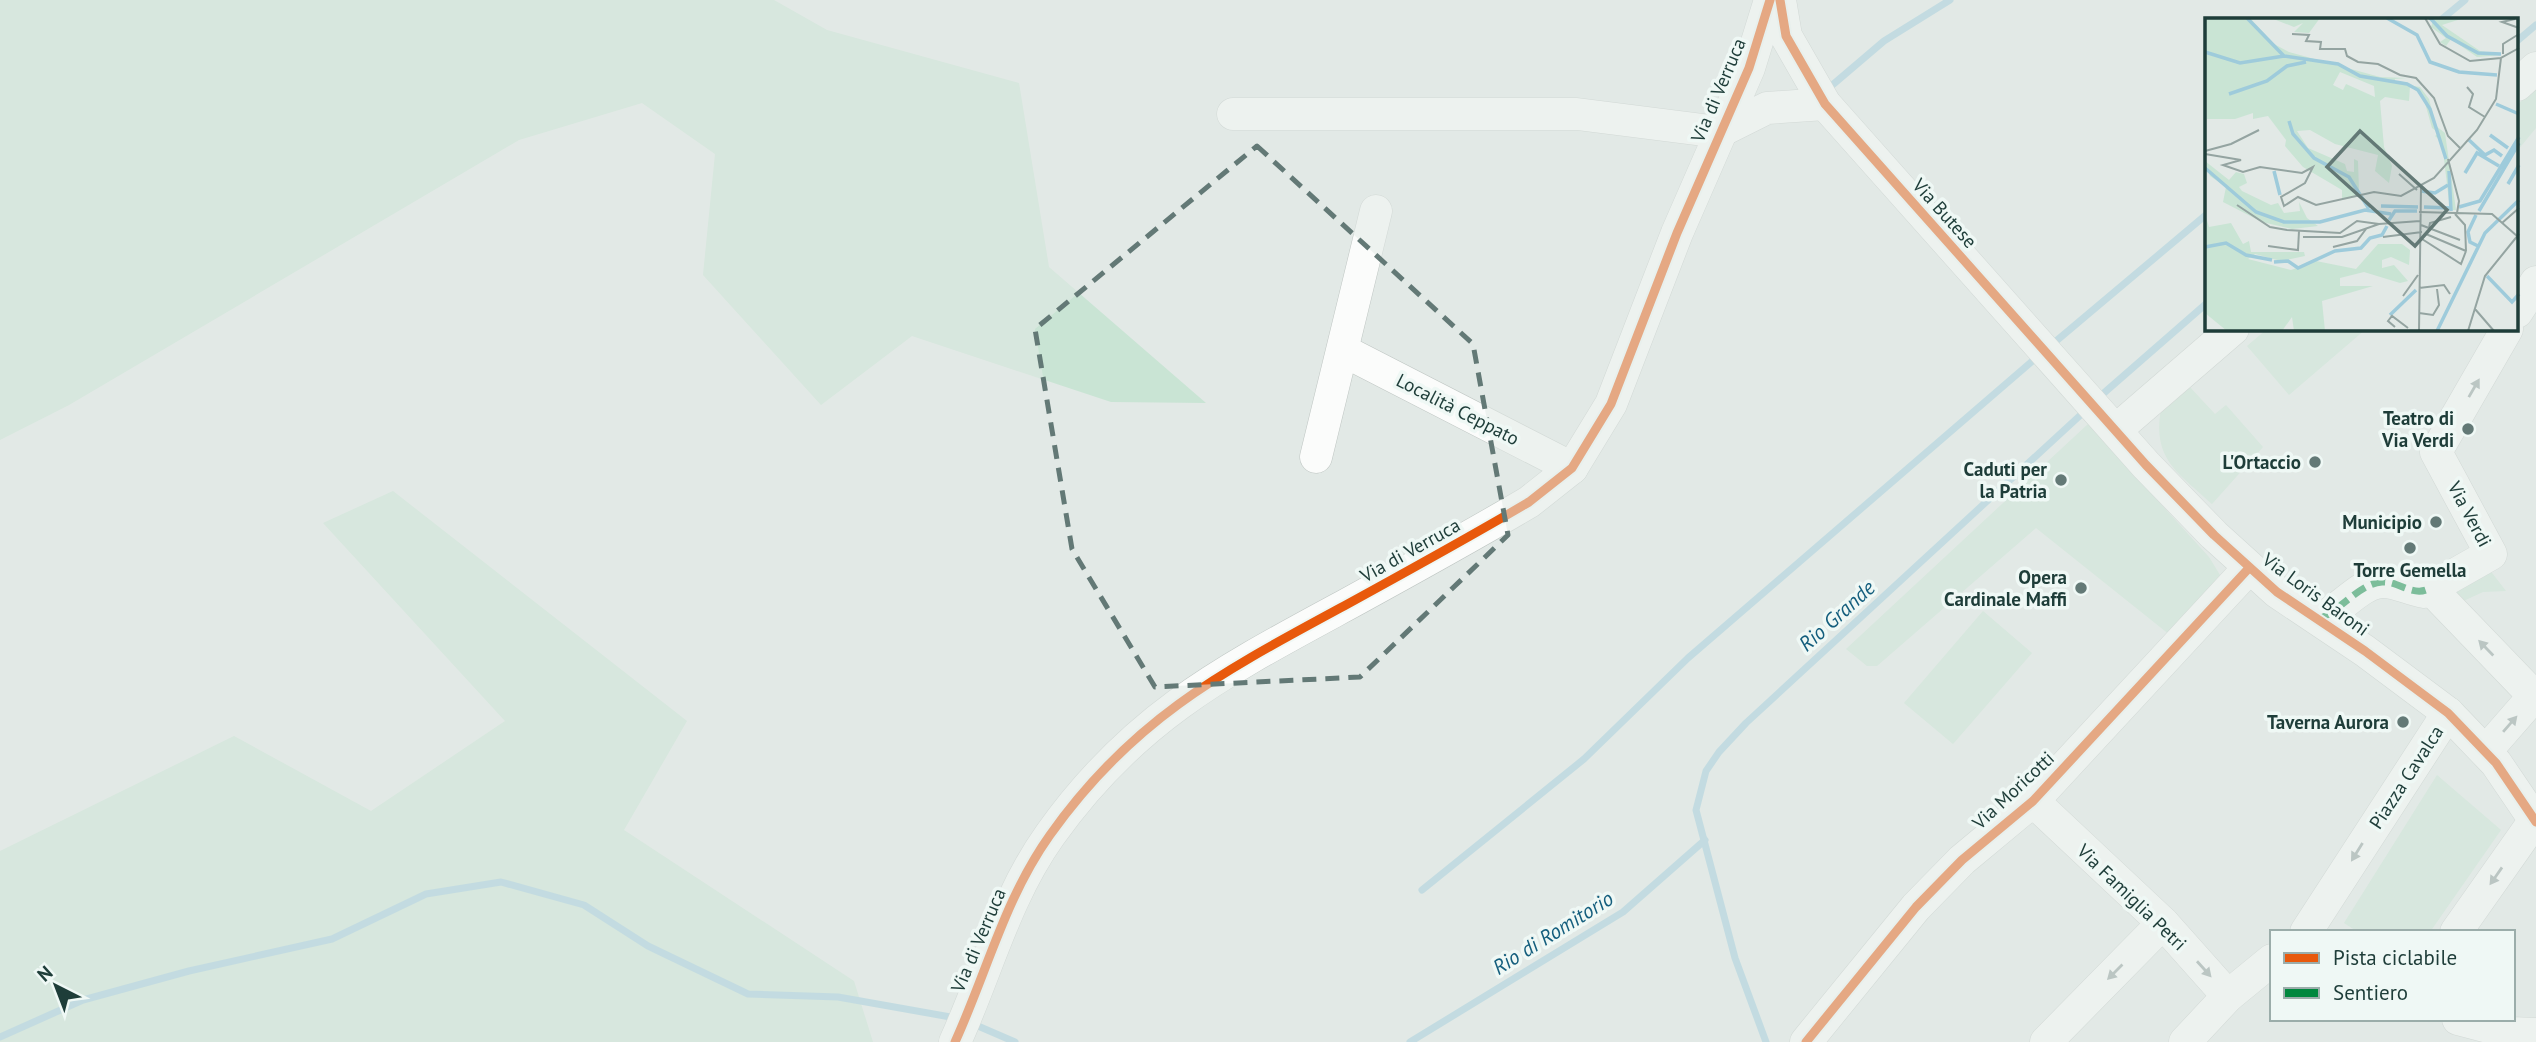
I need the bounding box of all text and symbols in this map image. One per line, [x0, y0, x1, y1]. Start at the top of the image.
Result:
inset map [2205, 18, 2518, 331]
street label: Via di Verruca [1685, 34, 1751, 147]
street label: Via Butese [1907, 173, 1982, 253]
street label: Località Ceppato [1393, 368, 1523, 450]
one-way arrow [2467, 378, 2480, 397]
place label: Teatro di Via Verdi [2381, 406, 2454, 452]
marker: Teatro di Via Verdi [2460, 421, 2476, 437]
place label: L'Ortaccio [2222, 450, 2301, 474]
marker: L'Ortaccio [2307, 454, 2323, 470]
place label: Caduti per la Patria [1964, 457, 2047, 503]
marker: Caduti per la Patria [2053, 472, 2069, 488]
street label: Via Verdi [2442, 476, 2497, 551]
place label: Municipio [2342, 510, 2422, 534]
street label: Via di Verruca [1355, 513, 1464, 588]
marker: Municipio [2428, 514, 2444, 530]
marker: Torre Gemella [2402, 540, 2418, 556]
street label: Via Loris Baroni [2257, 547, 2374, 641]
place label: Torre Gemella [2354, 558, 2466, 582]
place label: Opera Cardinale Maffi [1944, 565, 2067, 611]
water label: Rio Grande [1793, 574, 1881, 657]
marker: Opera Cardinale Maffi [2073, 580, 2089, 596]
one-way arrow [2478, 640, 2494, 657]
place label: Taverna Aurora [2267, 710, 2389, 734]
marker: Taverna Aurora [2395, 714, 2411, 730]
one-way arrow [2502, 715, 2517, 732]
street label: Piazza Cavalca [2364, 721, 2448, 833]
street label: Via Moricotti [1966, 746, 2059, 835]
street label: Via Famiglia Petri [2071, 838, 2192, 955]
one-way arrow [2350, 843, 2363, 862]
one-way arrow [2489, 867, 2503, 885]
street label: Via di Verruca [945, 884, 1011, 997]
water label: Rio di Romitorio [1487, 885, 1618, 980]
legend [2270, 930, 2515, 1021]
text: Pista ciclabile [2333, 944, 2457, 971]
north arrow [21, 951, 91, 1021]
text: N [32, 960, 57, 986]
one-way arrow [2196, 960, 2212, 978]
one-way arrow [2108, 963, 2124, 980]
text: Sentiero [2333, 979, 2408, 1006]

